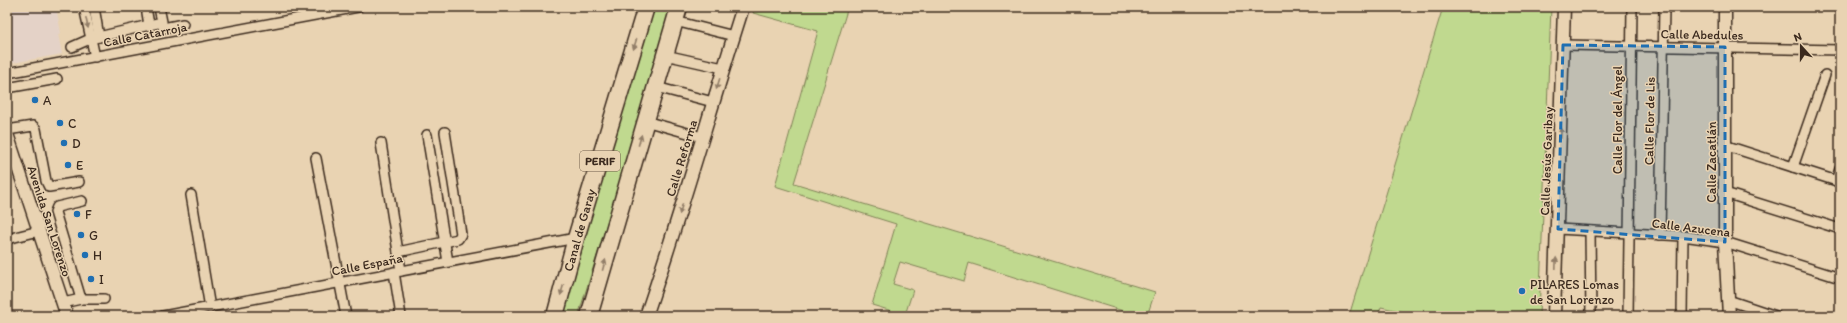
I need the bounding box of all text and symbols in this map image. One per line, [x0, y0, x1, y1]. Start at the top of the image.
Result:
one-way arrow [84, 17, 90, 29]
street label: Calle Catarroja [102, 19, 188, 50]
street label: Calle Abedules [1660, 26, 1744, 43]
north arrow [1781, 26, 1821, 66]
text: N [1792, 30, 1803, 45]
one-way arrow [632, 39, 638, 51]
street label: Calle Flor del Ángel [1610, 65, 1625, 174]
street label: Calle Flor de Lis [1641, 76, 1658, 165]
one-way arrow [715, 79, 721, 91]
place label: A [43, 93, 52, 108]
marker: A [30, 95, 40, 105]
street label: Calle Jesús Garibay [1537, 106, 1556, 216]
place label: C [68, 116, 76, 131]
street label: Calle Reforma [663, 117, 700, 198]
marker: C [55, 118, 65, 128]
street label: Calle Zacatlán [1704, 121, 1719, 203]
one-way arrow [1557, 127, 1564, 139]
one-way arrow [637, 134, 643, 146]
place label: D [72, 136, 81, 151]
marker: D [59, 138, 69, 148]
road number: PERIF [580, 151, 620, 171]
place label: E [76, 158, 83, 173]
marker: E [63, 160, 73, 170]
street label: Avenida San Lorenzo [24, 164, 75, 279]
street label: Canal de Garay [561, 187, 598, 273]
one-way arrow [678, 203, 684, 215]
place label: F [85, 207, 92, 222]
marker: F [72, 209, 82, 219]
street label: Calle Azucena [1651, 215, 1732, 240]
place label: G [89, 228, 98, 243]
marker: G [76, 230, 86, 240]
place label: H [93, 248, 102, 263]
marker: H [80, 250, 90, 260]
street label: Calle España [330, 250, 404, 279]
one-way arrow [1553, 257, 1560, 269]
one-way arrow [601, 259, 607, 271]
place label: I [99, 272, 104, 287]
marker: I [86, 274, 96, 284]
place label: PILARES Lomas de San Lorenzo [1530, 277, 1619, 307]
one-way arrow [559, 284, 565, 296]
marker: PILARES Lomas de San Lorenzo [1517, 286, 1527, 296]

